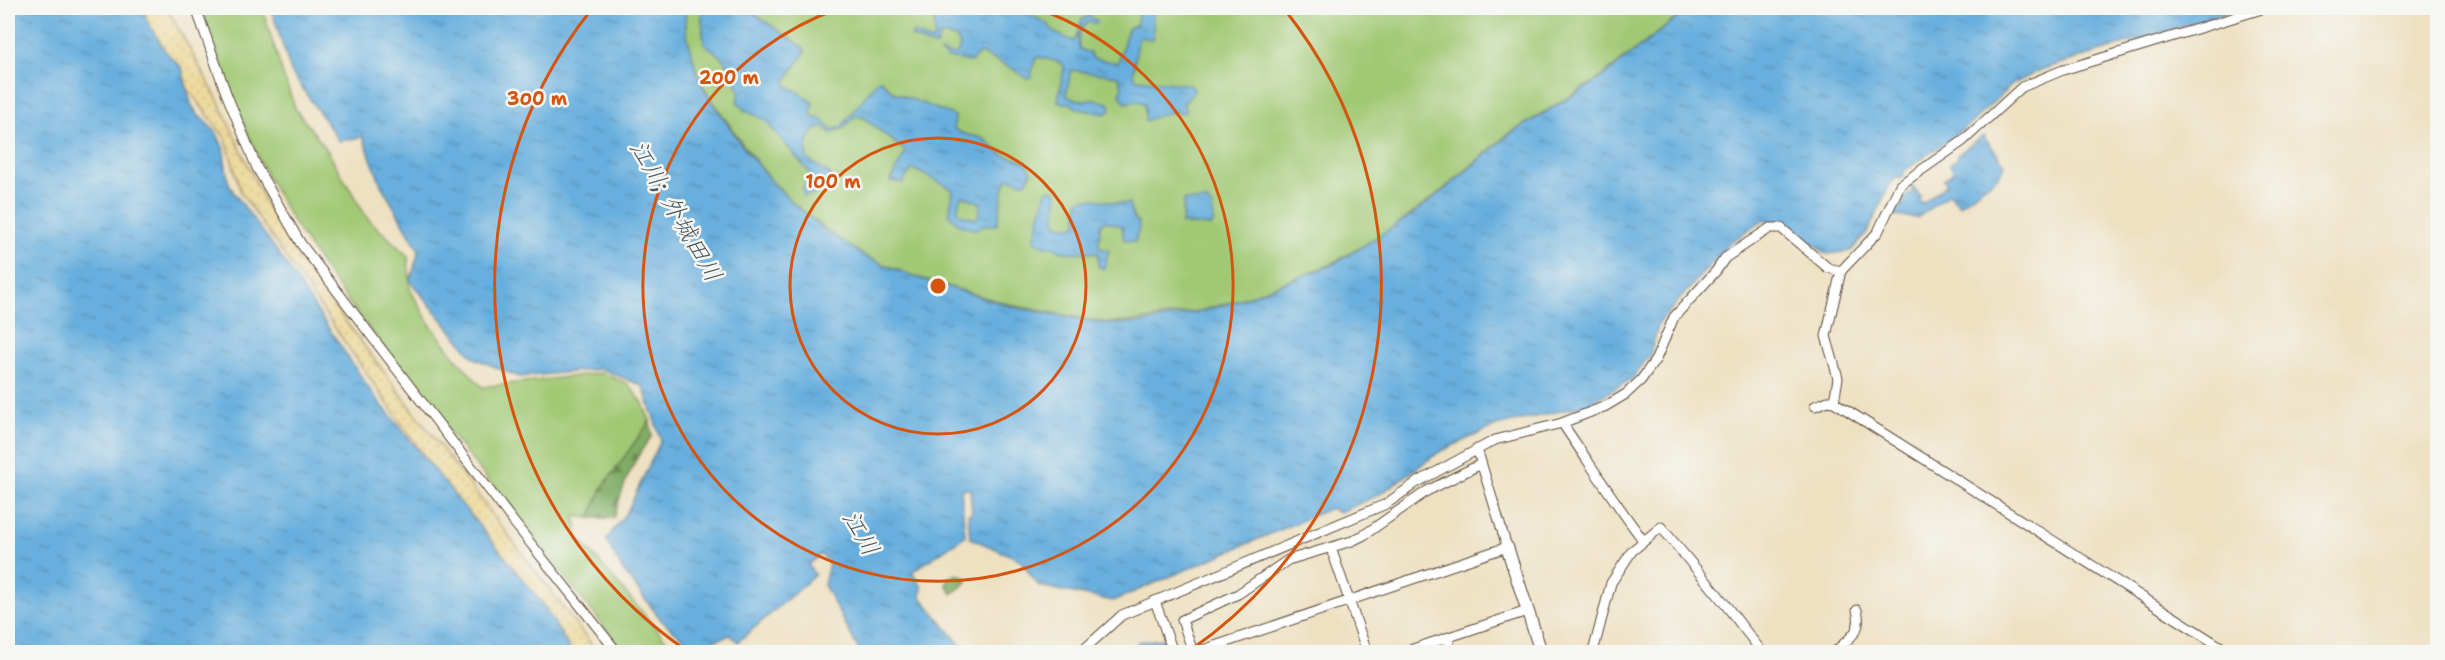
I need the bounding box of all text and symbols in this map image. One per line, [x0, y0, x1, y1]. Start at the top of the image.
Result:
text: 200 m [699, 66, 760, 90]
text: 300 m [507, 87, 568, 111]
water label: 江川; 外城田川 [622, 134, 730, 288]
text: 100 m [805, 170, 861, 194]
centre of rings [928, 276, 948, 296]
water label: 江川 [835, 504, 887, 562]

